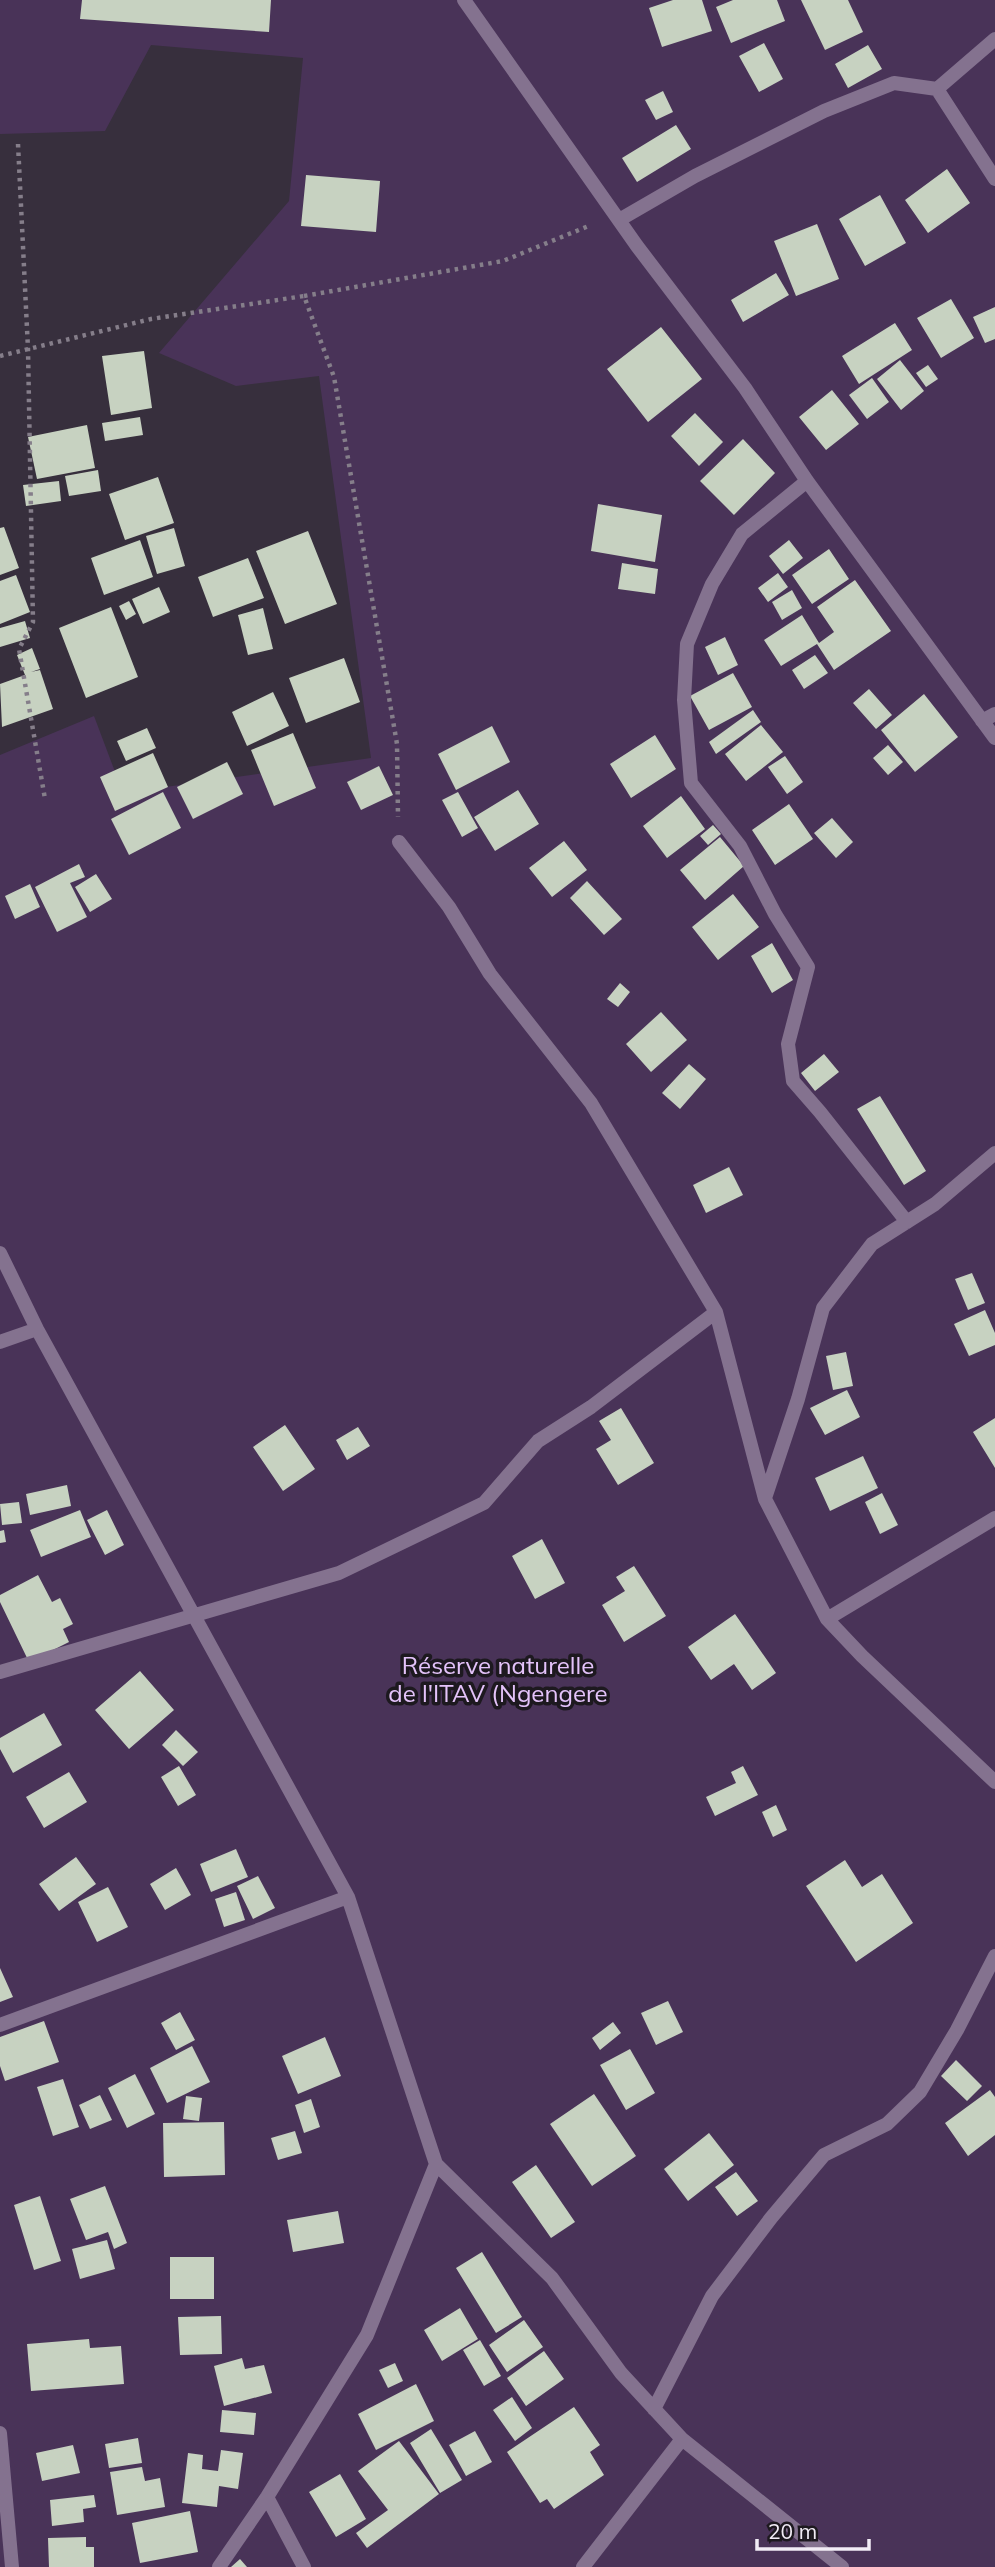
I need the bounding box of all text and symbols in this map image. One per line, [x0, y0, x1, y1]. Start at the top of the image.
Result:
park label: Réserve naturelle de l'ITAV (Ngengere [388, 1650, 608, 1708]
scale bar [757, 2508, 869, 2552]
text: 20 m [768, 2518, 817, 2544]

